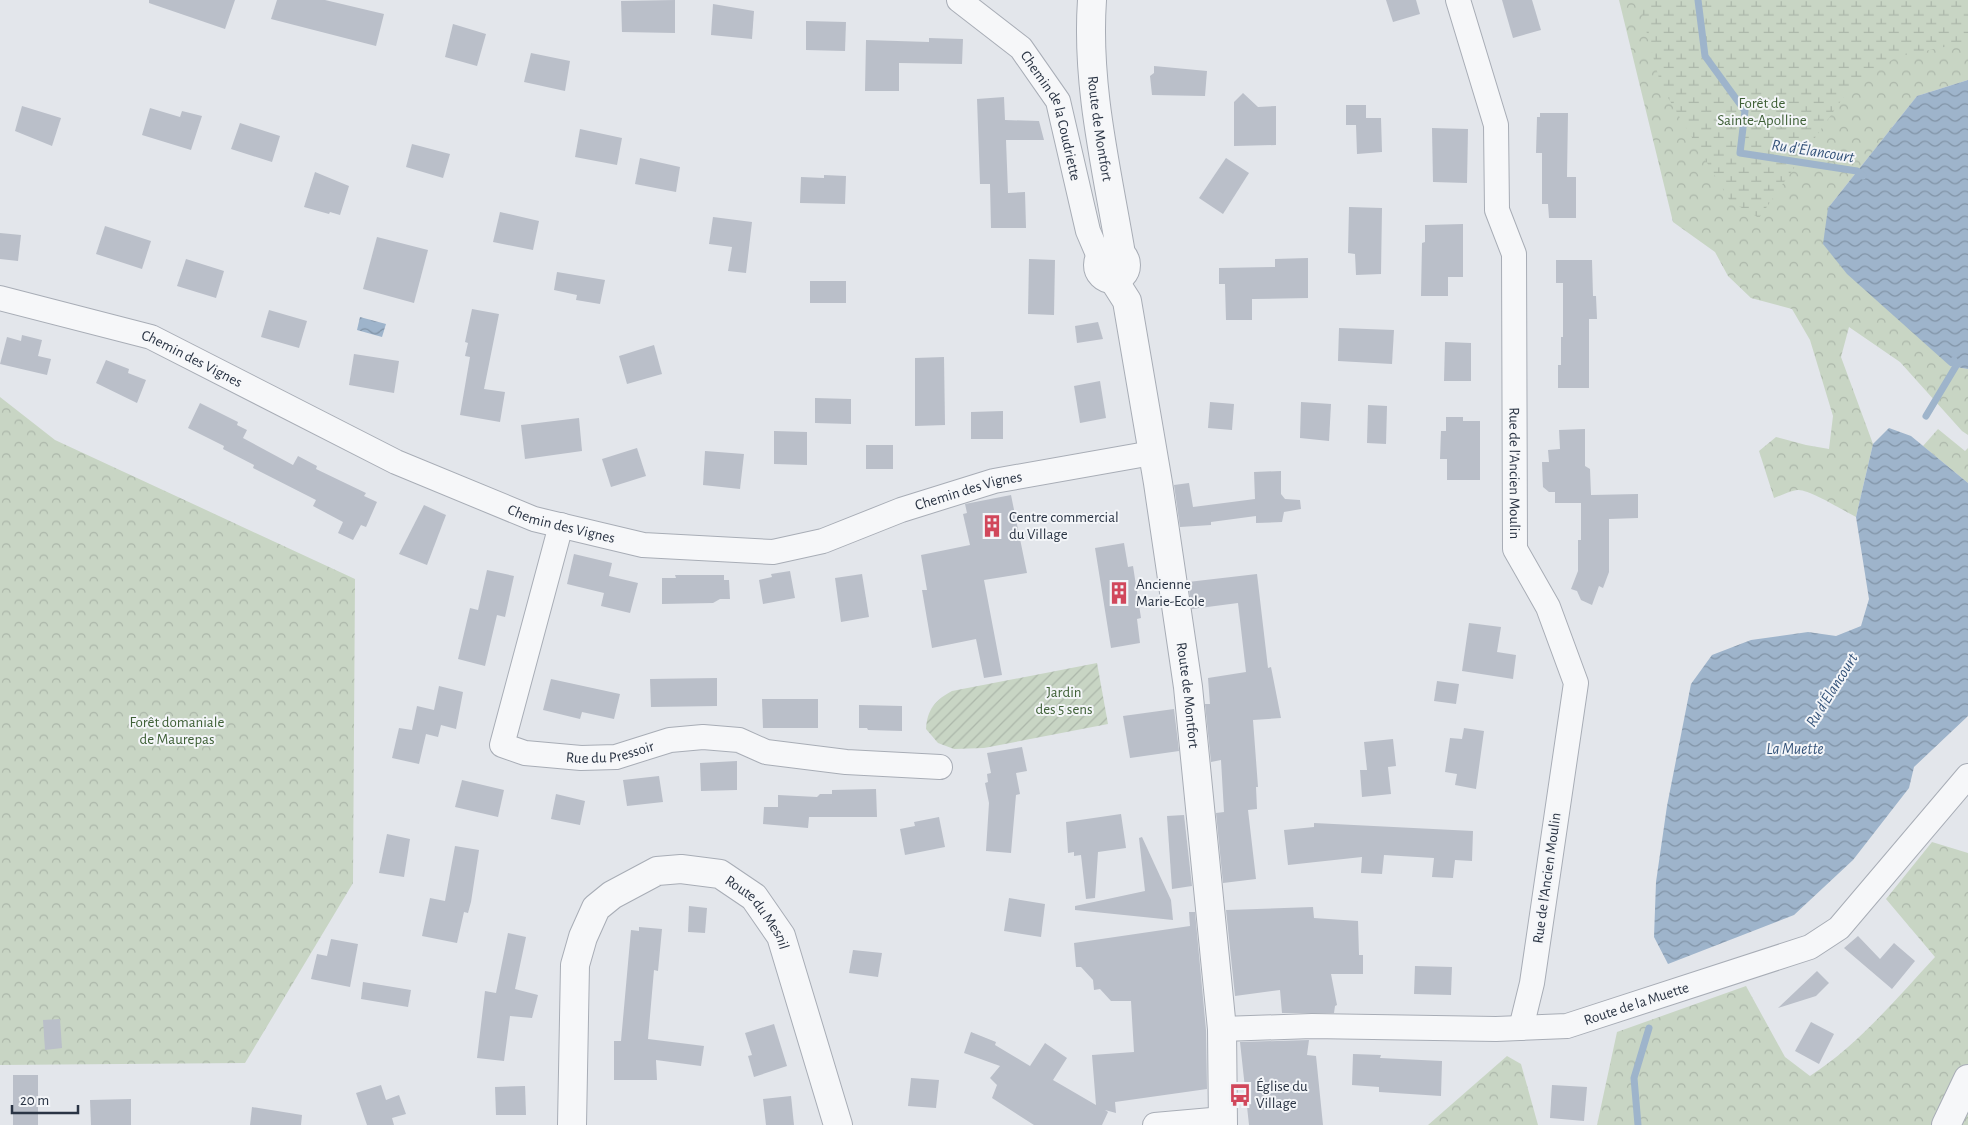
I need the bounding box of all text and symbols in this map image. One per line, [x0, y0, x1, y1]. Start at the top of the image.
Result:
street label: Chemin de la Coudriette [1018, 48, 1084, 182]
street label: Route de Montfort [1085, 75, 1115, 183]
park label: Forêt de Sainte-Apolline [1717, 96, 1807, 128]
water label: Ru d'Élancourt [1771, 135, 1856, 166]
street label: Chemin des Vignes [140, 327, 245, 390]
street label: Rue de l'Ancien Moulin [1507, 407, 1522, 539]
street label: Chemin des Vignes [913, 469, 1023, 513]
street label: Chemin des Vignes [506, 501, 617, 546]
place label: Centre commercial du Village [1009, 510, 1119, 542]
building icon: Centre commercial du Village [979, 513, 1005, 539]
place label: Ancienne Marie-Ecole [1136, 577, 1205, 609]
building icon: Ancienne Marie-Ecole [1106, 580, 1132, 606]
street label: Route de Montfort [1174, 641, 1202, 749]
water label: Ru d'Élancourt [1801, 649, 1861, 730]
park label: Jardin des 5 sens [1035, 685, 1093, 717]
park label: Forêt domaniale de Maurepas [130, 715, 225, 747]
street label: Rue du Pressoir [565, 738, 656, 766]
water label: La Muette [1766, 741, 1824, 757]
street label: Rue de l'Ancien Moulin [1530, 812, 1564, 944]
street label: Route du Mesnil [723, 872, 792, 951]
street label: Route de la Muette [1582, 979, 1691, 1028]
place label: Église du Village [1256, 1077, 1308, 1111]
scale bar [12, 1082, 79, 1114]
bus stop icon: Église du Village [1227, 1082, 1253, 1108]
text: 20 m [20, 1093, 49, 1108]

